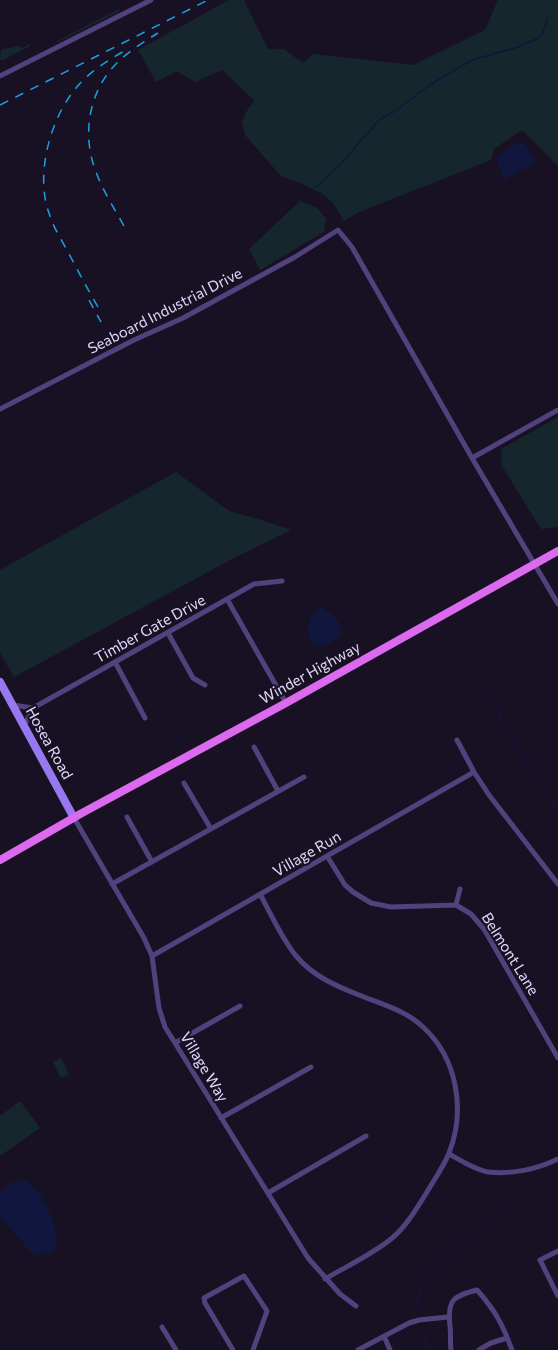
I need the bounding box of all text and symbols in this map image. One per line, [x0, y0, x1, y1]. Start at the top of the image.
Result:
street label: Seaboard Industrial Drive [85, 264, 245, 358]
street label: Timber Gate Drive [91, 591, 209, 667]
street label: Winder Highway [257, 638, 363, 708]
street label: Hosea Road [22, 703, 76, 783]
street label: Village Run [270, 827, 344, 881]
street label: Belmont Lane [477, 909, 543, 999]
street label: Village Way [176, 1029, 232, 1105]

